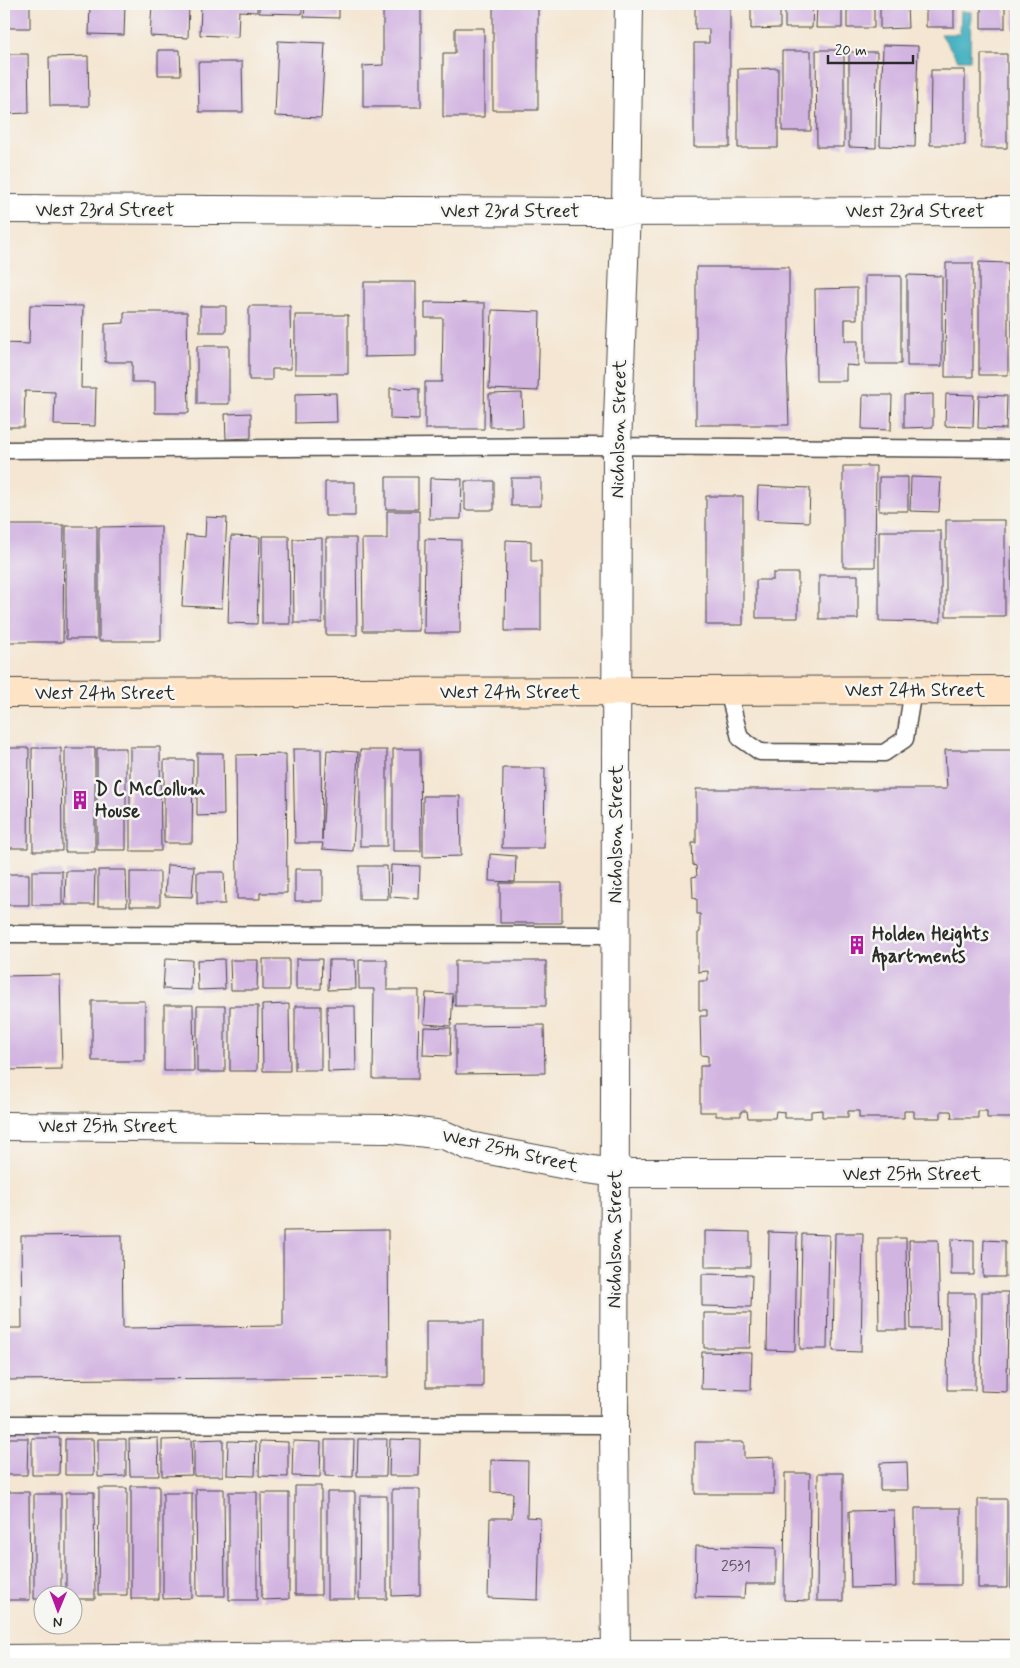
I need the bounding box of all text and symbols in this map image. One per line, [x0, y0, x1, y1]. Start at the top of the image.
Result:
scale bar [828, 32, 912, 64]
text: 20 m [835, 41, 867, 61]
street label: West 23rd Street [35, 198, 175, 223]
street label: West 23rd Street [440, 199, 580, 224]
street label: West 23rd Street [845, 199, 985, 224]
street label: Nicholson Street [605, 359, 633, 499]
street label: West 24th Street [845, 678, 985, 703]
street label: West 24th Street [440, 680, 580, 705]
street label: West 24th Street [35, 681, 175, 706]
street label: Nicholson Street [604, 764, 629, 904]
place label: D C McCollum House [95, 777, 205, 824]
building icon: D C McCollum House [69, 789, 91, 811]
place label: Holden Heights Apartments [872, 922, 989, 971]
building icon: Holden Heights Apartments [846, 934, 868, 956]
street label: West 25th Street [38, 1114, 178, 1139]
street label: West 25th Street [439, 1123, 581, 1179]
street label: West 25th Street [842, 1162, 982, 1187]
street label: Nicholson Street [603, 1169, 628, 1309]
house number: 2531 [721, 1556, 751, 1577]
north arrow [32, 1586, 82, 1636]
text: N [53, 1613, 63, 1631]

